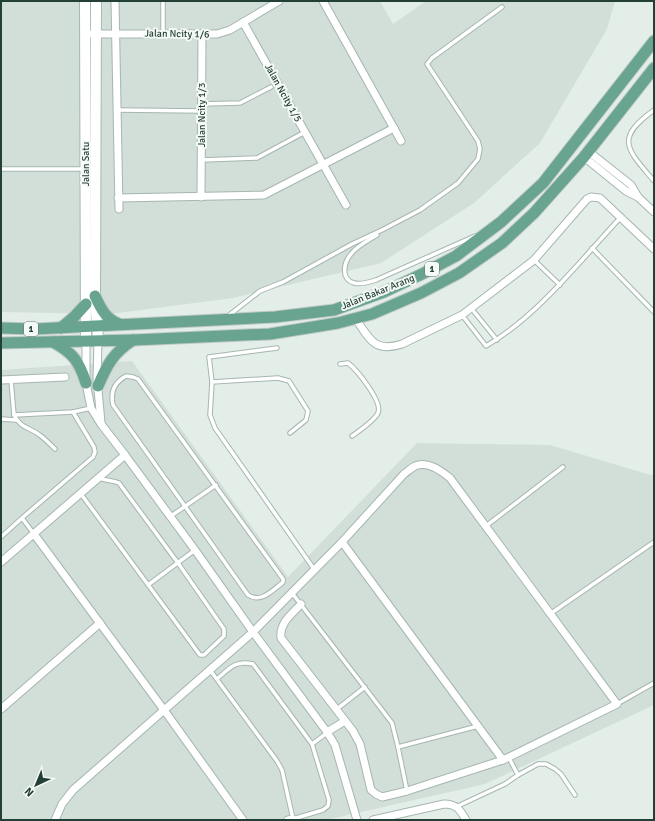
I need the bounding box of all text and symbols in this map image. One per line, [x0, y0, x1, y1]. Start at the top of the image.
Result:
street label: Jalan Ncity 1/6 [145, 27, 209, 41]
street label: Jalan Ncity 1/5 [262, 62, 304, 124]
street label: Jalan Ncity 1/3 [196, 83, 208, 147]
street label: Jalan Satu [80, 142, 92, 186]
road number: 1 [425, 262, 439, 276]
street label: Jalan Bakar Arang [340, 272, 416, 312]
road number: 1 [24, 322, 38, 336]
north arrow [16, 765, 56, 805]
text: N [22, 784, 37, 799]

